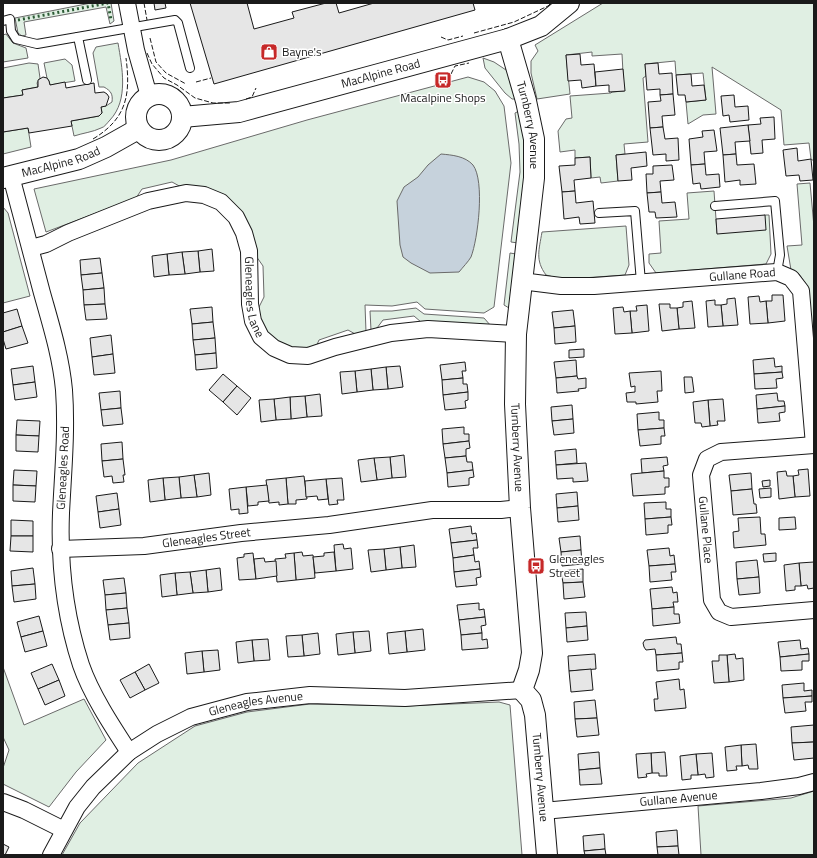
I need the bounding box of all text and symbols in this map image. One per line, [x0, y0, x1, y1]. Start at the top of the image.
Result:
shop icon: Bayne's [259, 42, 279, 62]
place label: Bayne's [282, 42, 322, 61]
street label: MacAlpine Road [339, 53, 422, 93]
bus stop icon: Macalpine Shops [433, 70, 453, 90]
street label: Turnberry Avenue [512, 79, 544, 169]
place label: Macalpine Shops [400, 88, 486, 107]
street label: MacAlpine Road [19, 141, 103, 182]
street label: Gleneagles Lane [240, 256, 270, 341]
street label: Gullane Road [708, 262, 776, 286]
street label: Turnberry Avenue [506, 403, 529, 492]
street label: Gleneagles Road [51, 426, 74, 510]
street label: Gullane Place [694, 495, 719, 564]
street label: Gleneagles Street [161, 522, 252, 552]
place label: Gleneagles Street [549, 549, 605, 582]
bus stop icon: Gleneagles Street [526, 556, 546, 576]
street label: Gleneagles Avenue [206, 686, 304, 721]
street label: Turnberry Avenue [528, 732, 554, 822]
street label: Gullane Avenue [639, 785, 718, 811]

